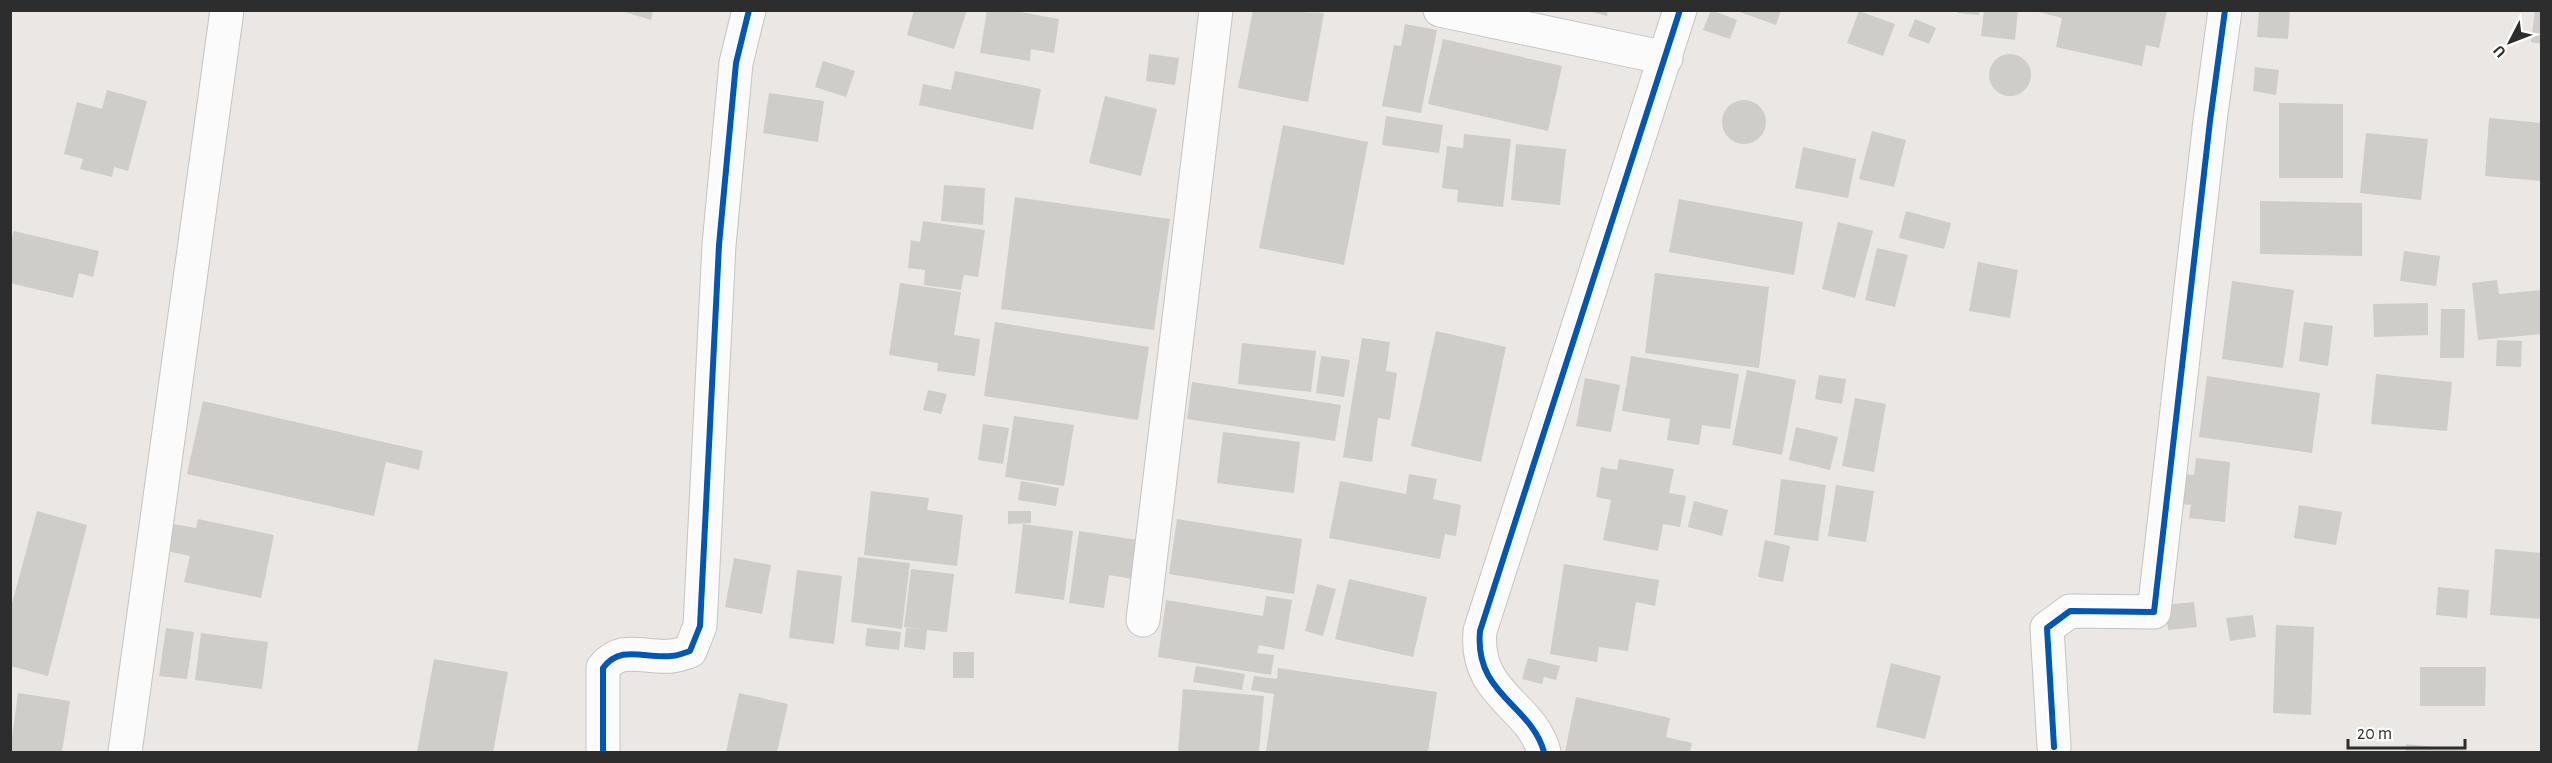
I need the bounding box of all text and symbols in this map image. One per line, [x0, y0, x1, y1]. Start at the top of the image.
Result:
north arrow [2480, 12, 2540, 72]
text: U [2490, 42, 2509, 61]
scale bar [2348, 712, 2465, 750]
text: 20 m [2357, 725, 2392, 743]

